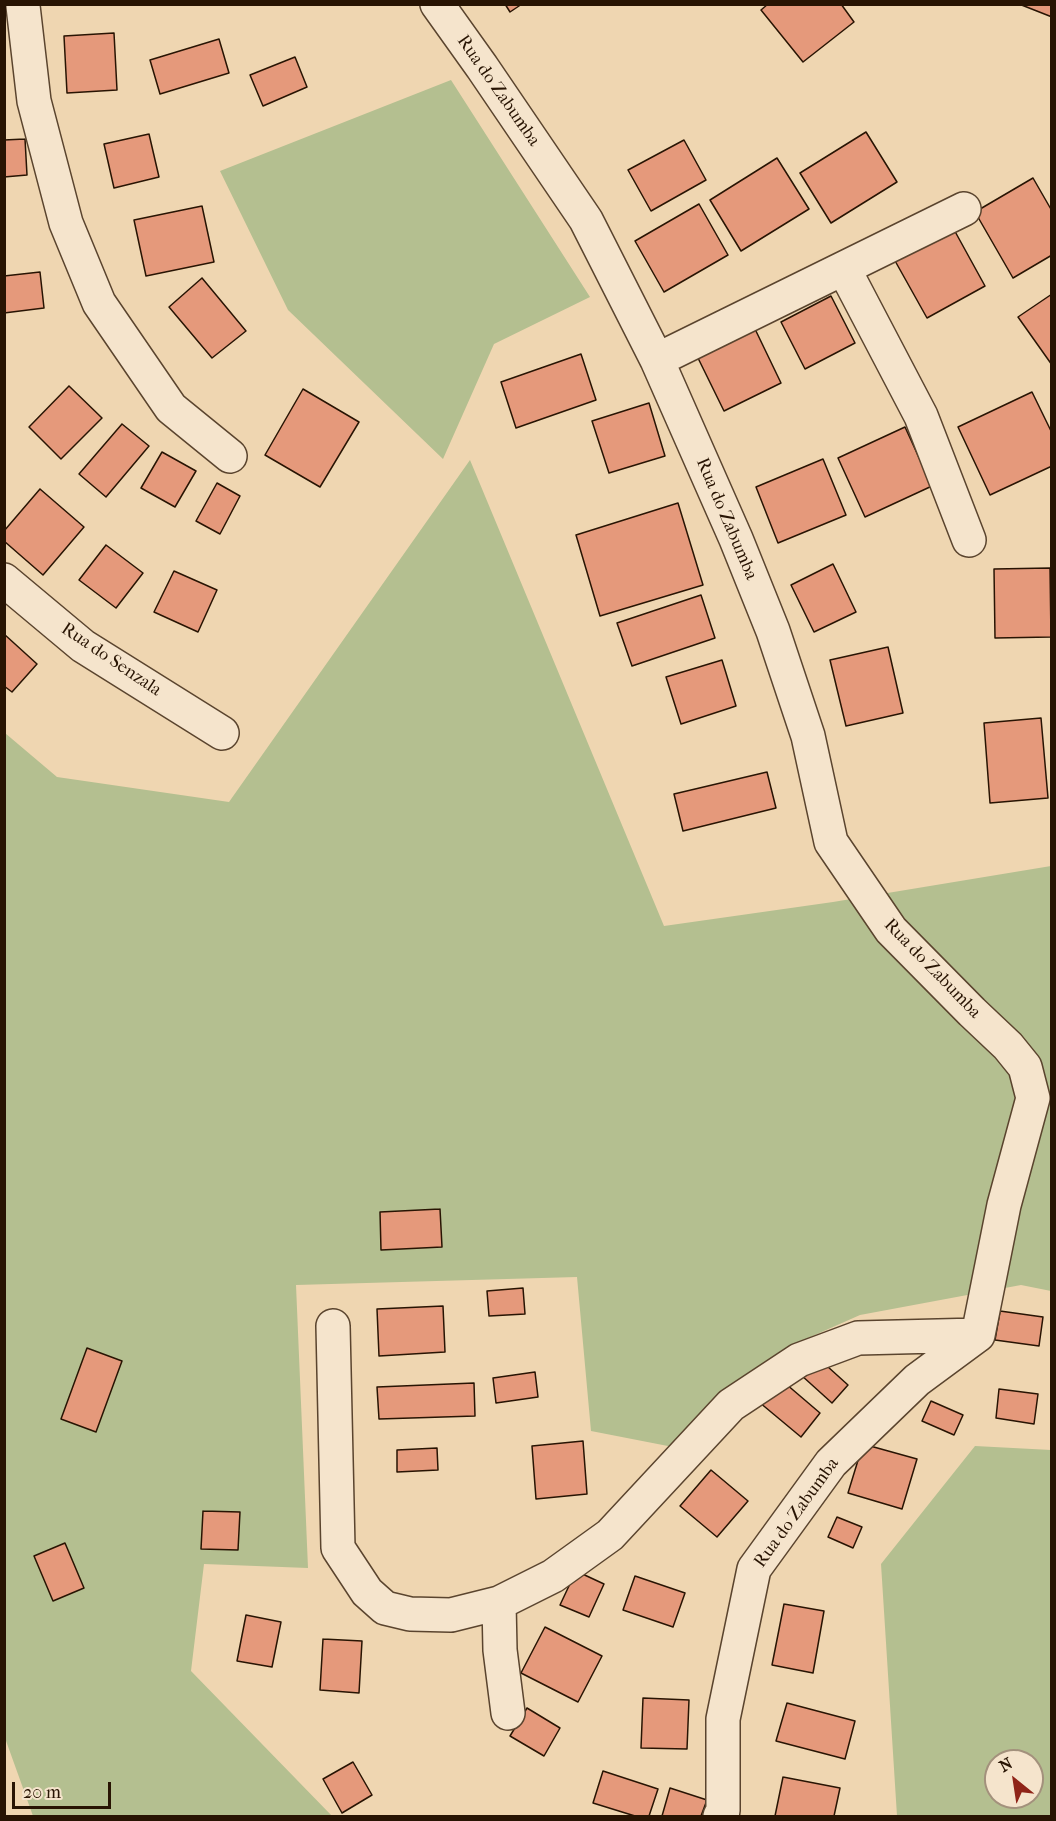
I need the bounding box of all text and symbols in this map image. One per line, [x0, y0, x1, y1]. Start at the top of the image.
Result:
street label: Rua do Zabumba [452, 31, 544, 151]
street label: Rua do Zabumba [691, 455, 761, 583]
street label: Rua do Senzala [57, 619, 165, 701]
street label: Rua do Zabumba [879, 915, 985, 1023]
street label: Rua do Zabumba [750, 1454, 844, 1572]
north arrow [984, 1749, 1044, 1809]
text: N [996, 1753, 1016, 1776]
scale bar [15, 1770, 114, 1808]
text: 20 m [23, 1782, 61, 1803]

